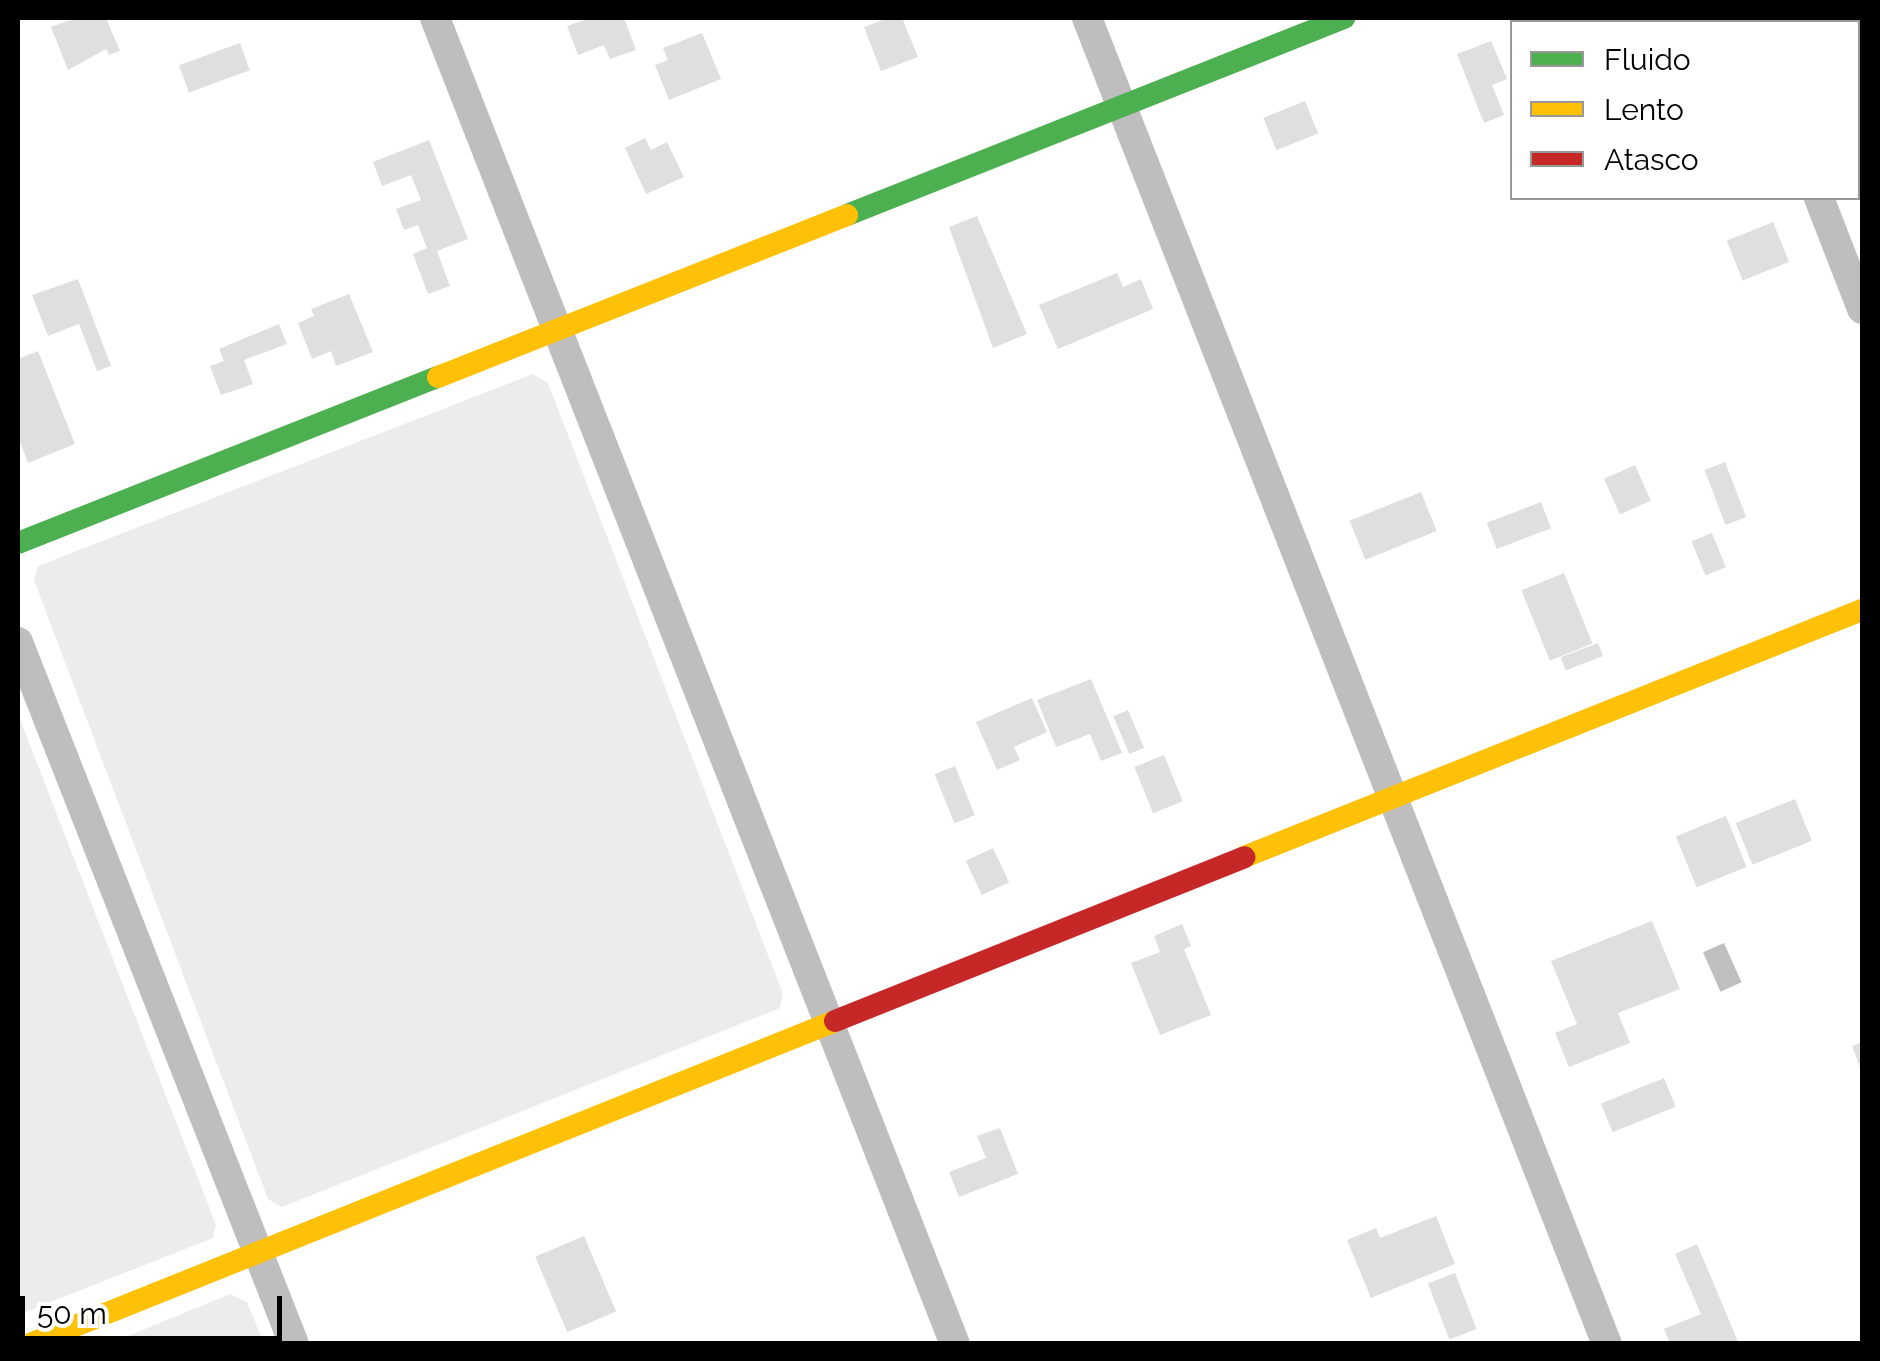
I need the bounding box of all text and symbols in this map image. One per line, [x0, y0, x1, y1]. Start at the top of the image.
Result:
legend [1510, 20, 1860, 200]
text: Fluido [1604, 42, 1691, 77]
text: Lento [1604, 92, 1684, 127]
text: Atasco [1604, 142, 1699, 177]
scale bar [25, 1276, 288, 1338]
text: 50 m [37, 1296, 107, 1331]

